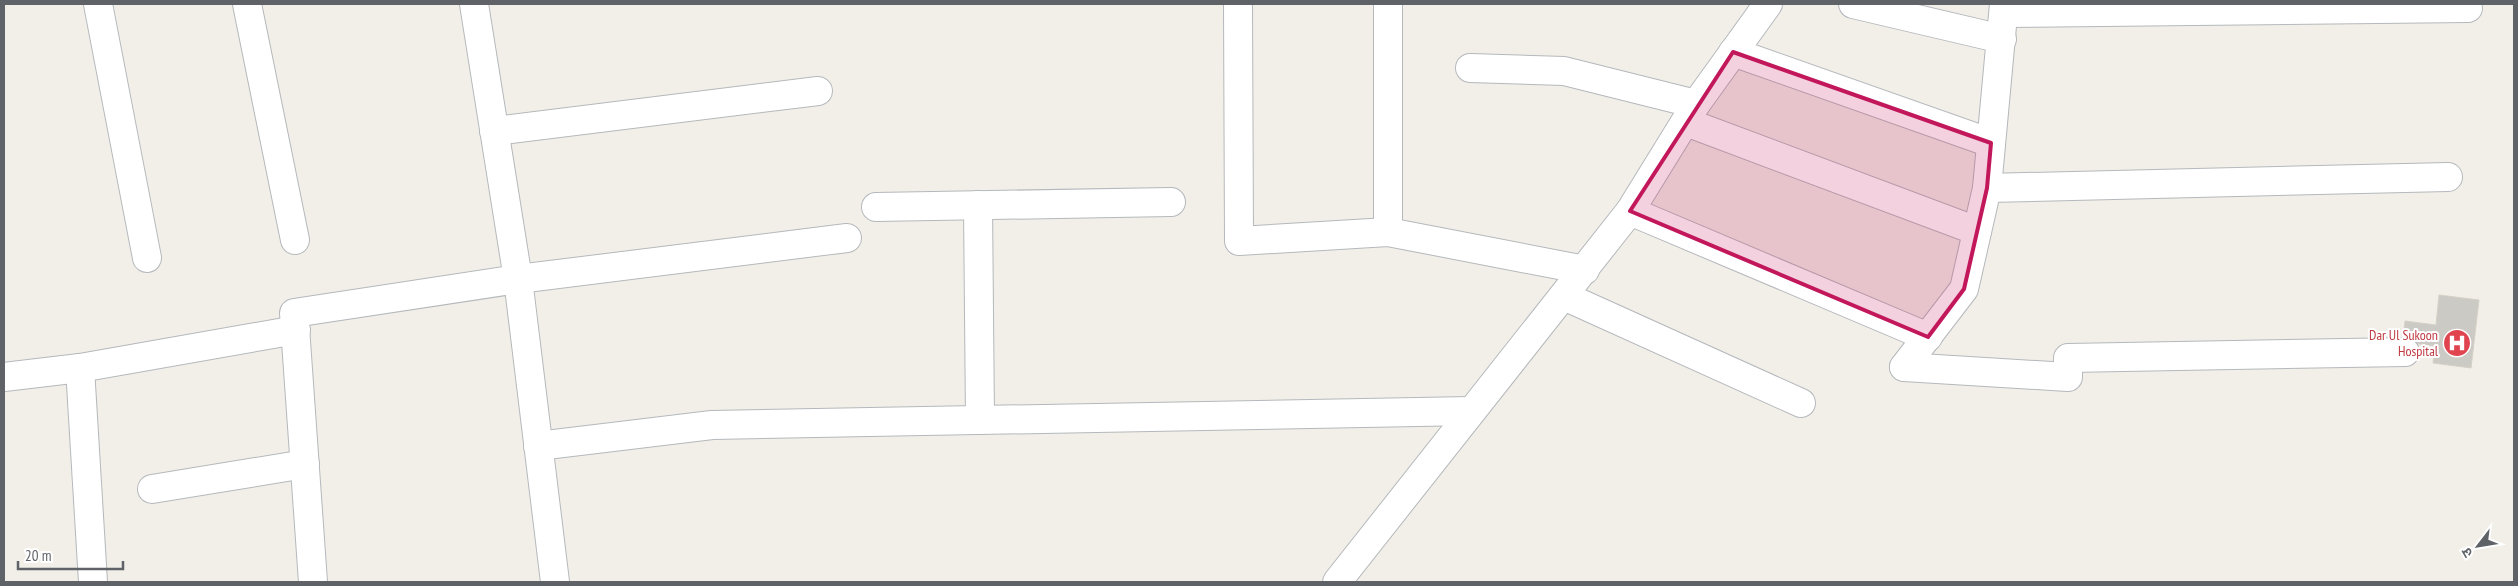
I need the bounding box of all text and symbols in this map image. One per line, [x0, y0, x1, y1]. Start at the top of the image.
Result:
place label: Dar Ul Sukoon Hospital [2369, 326, 2439, 360]
hospital icon: Dar Ul Sukoon Hospital [2442, 328, 2472, 358]
north arrow [2453, 521, 2503, 571]
scale bar [18, 538, 122, 570]
text: उ [2457, 544, 2477, 561]
text: 20 m [25, 546, 51, 565]

